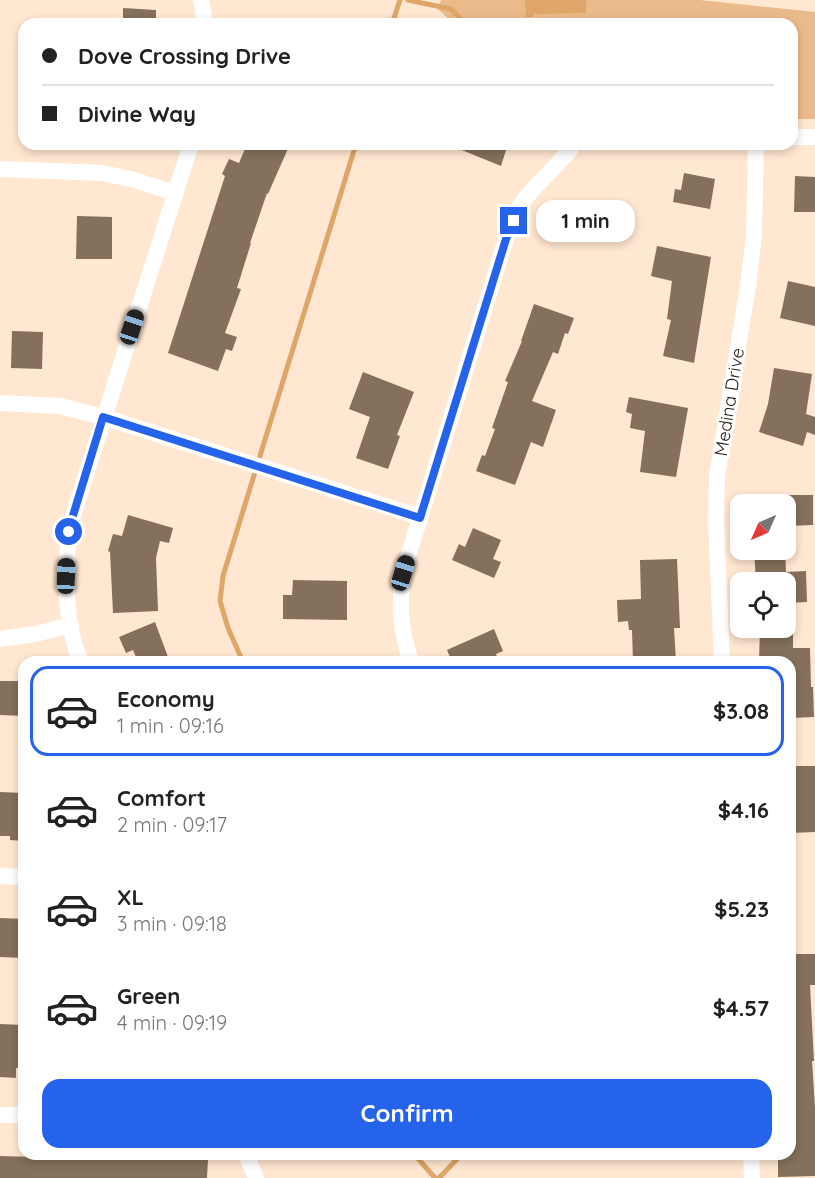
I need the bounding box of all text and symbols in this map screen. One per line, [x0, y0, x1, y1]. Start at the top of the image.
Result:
text: Dove Crossing Drive [78, 42, 291, 70]
text: Divine Way [78, 100, 196, 128]
callout: 1 min [535, 200, 634, 242]
route end [500, 207, 527, 234]
text: 1 min [561, 208, 610, 233]
car [118, 307, 146, 347]
street label: Medina Drive [709, 346, 749, 458]
north arrow [730, 494, 796, 560]
map controls [730, 494, 796, 638]
route start [55, 518, 82, 545]
car [389, 553, 417, 593]
car [56, 558, 76, 594]
button: locate [730, 572, 796, 638]
icon: car [45, 684, 99, 738]
text: Economy [117, 685, 215, 713]
text: $3.08 [713, 697, 769, 725]
text: 1 min · 09:16 [117, 713, 224, 738]
icon: car [45, 783, 99, 837]
text: Comfort [117, 784, 206, 812]
text: $4.16 [718, 796, 769, 824]
text: 2 min · 09:17 [117, 812, 227, 837]
icon: car [45, 882, 99, 936]
text: XL [117, 883, 144, 911]
text: $5.23 [714, 895, 769, 923]
text: 3 min · 09:18 [117, 911, 227, 936]
icon: car [45, 981, 99, 1035]
text: Green [117, 982, 180, 1010]
text: $4.57 [713, 994, 769, 1022]
text: 4 min · 09:19 [117, 1010, 227, 1035]
button: Confirm [42, 1079, 772, 1148]

